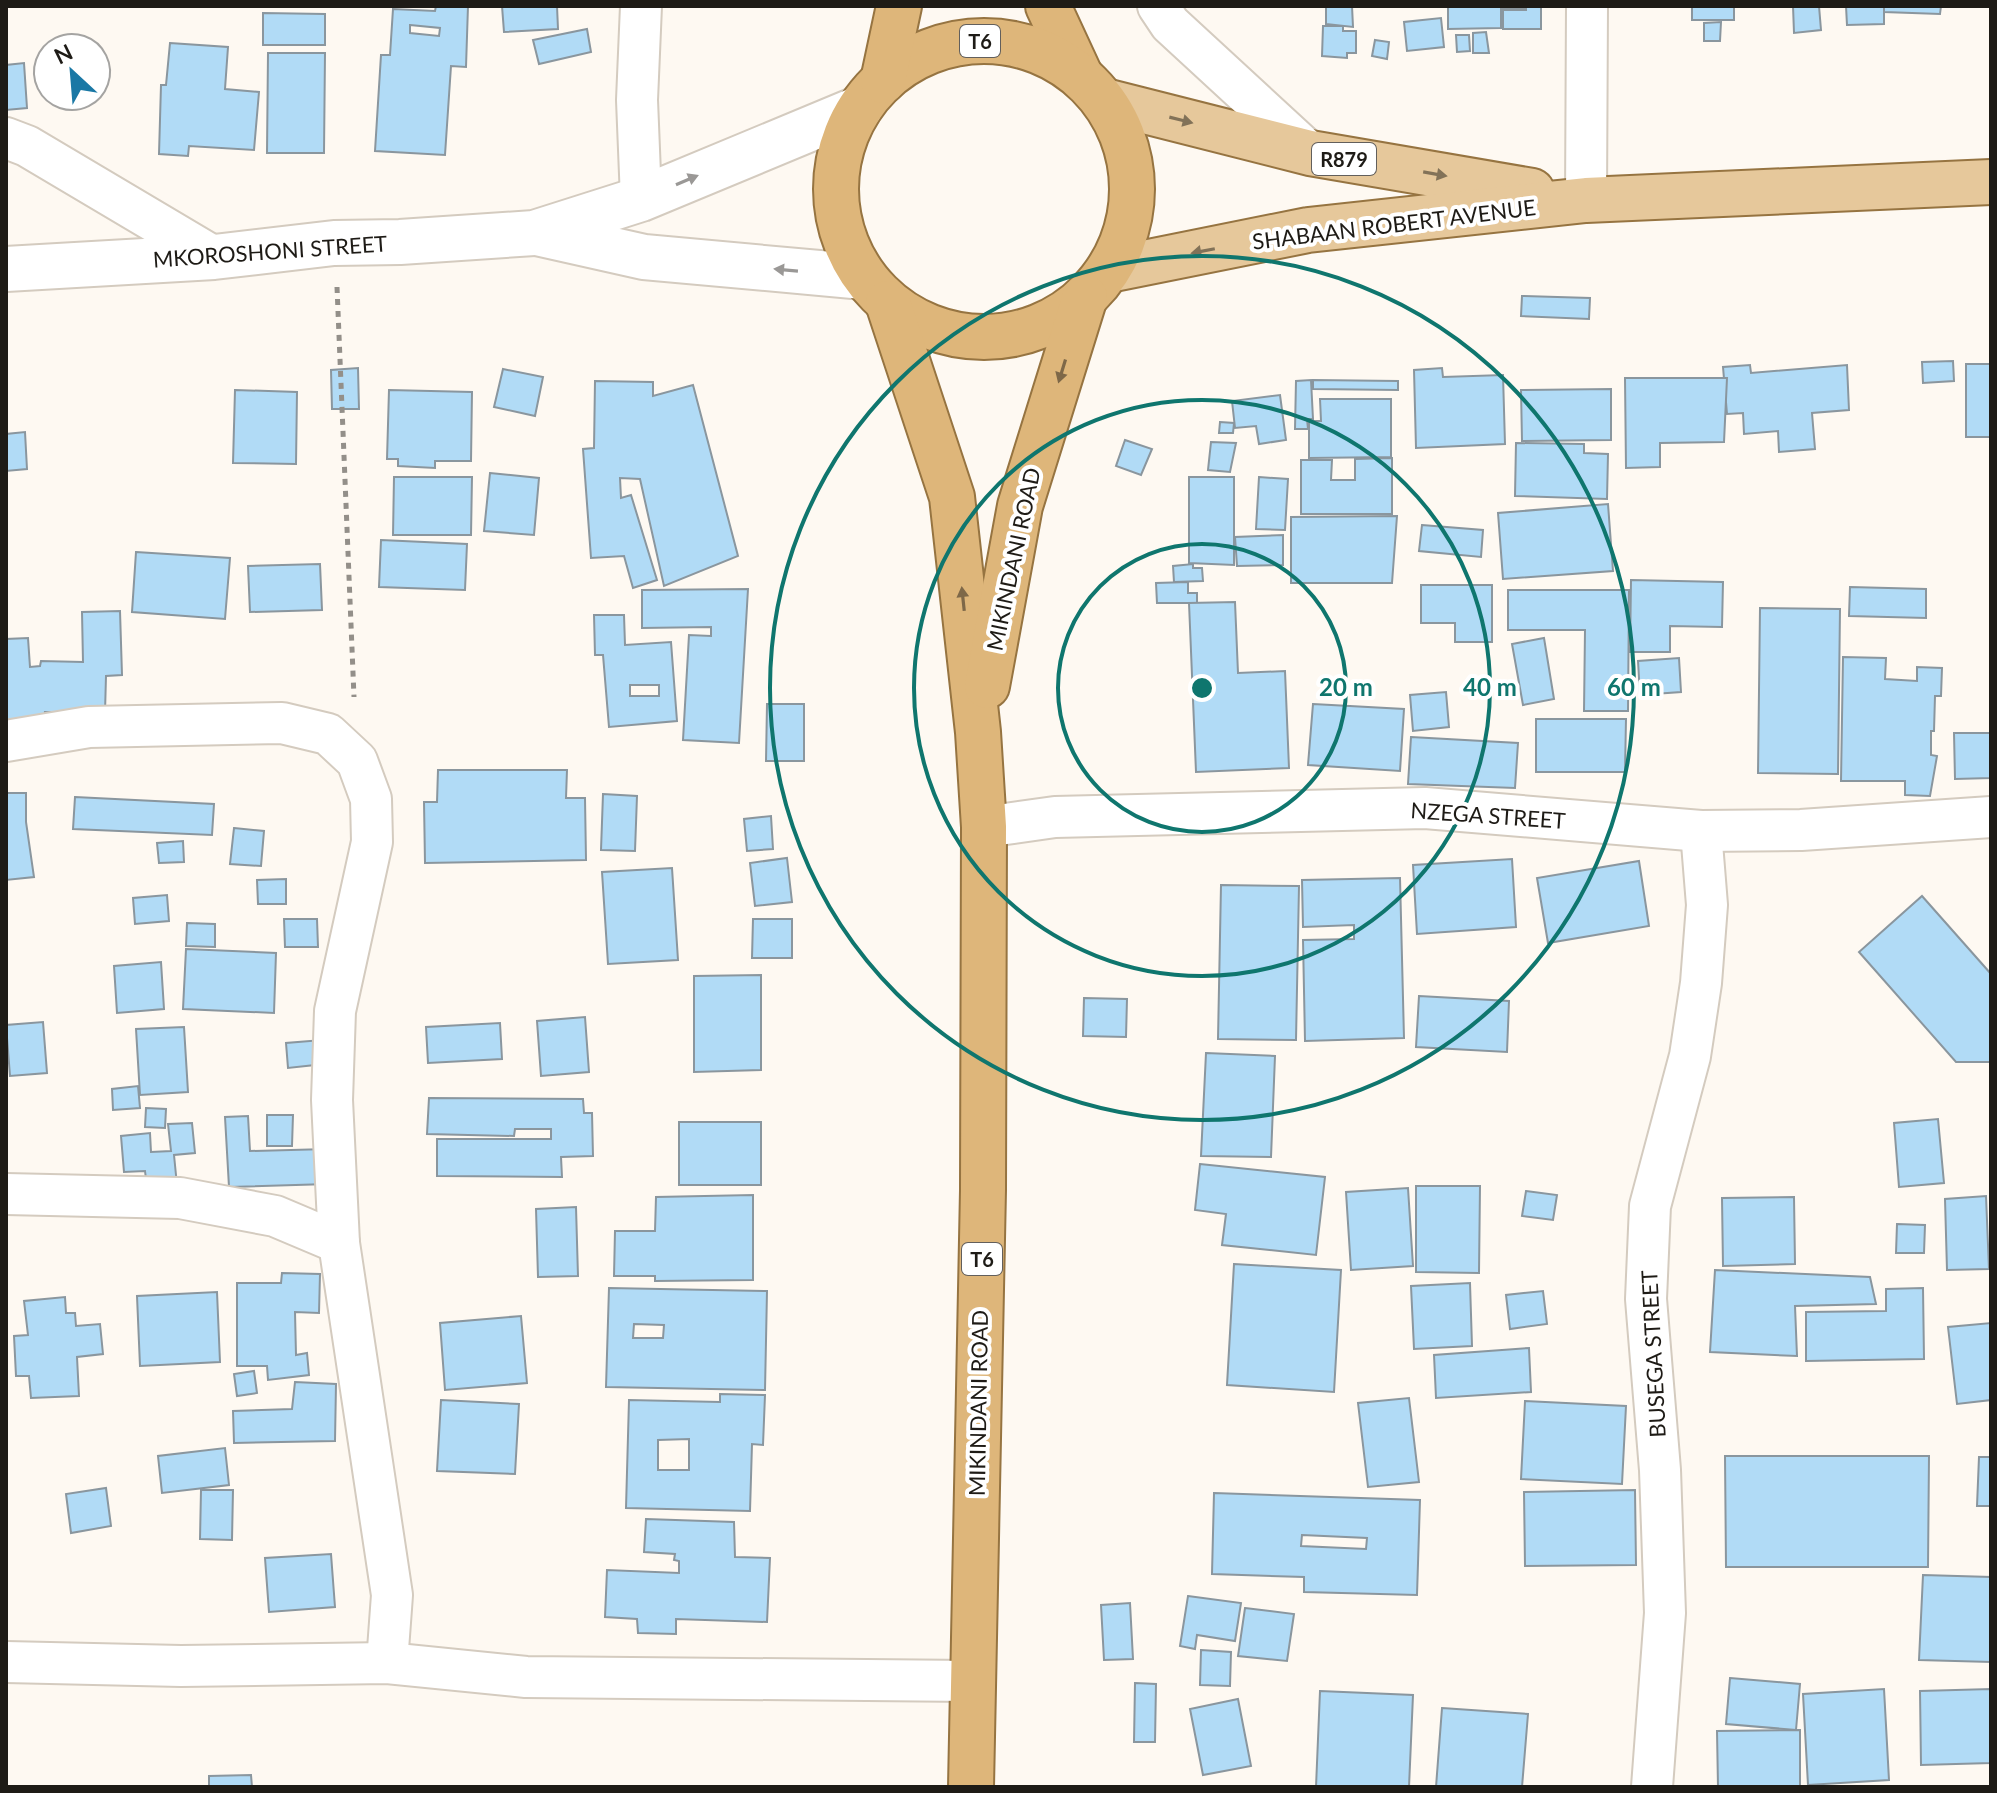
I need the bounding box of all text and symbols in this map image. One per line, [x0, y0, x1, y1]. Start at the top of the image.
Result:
road number: T6 [960, 25, 1000, 57]
north arrow [32, 32, 112, 112]
text: N [49, 38, 77, 69]
one-way arrow [1168, 115, 1193, 127]
road number: R879 [1312, 143, 1376, 175]
one-way arrow [1422, 169, 1447, 181]
one-way arrow [676, 173, 700, 186]
street label: SHABAAN ROBERT AVENUE [1251, 193, 1537, 255]
street label: MKOROSHONI STREET [152, 229, 388, 273]
one-way arrow [1191, 245, 1216, 258]
one-way arrow [773, 263, 798, 276]
one-way arrow [1055, 360, 1068, 384]
street label: MIKINDANI ROAD [980, 465, 1046, 653]
one-way arrow [957, 586, 970, 611]
text: 20 m [1319, 672, 1373, 701]
text: 40 m [1463, 672, 1517, 701]
text: 60 m [1607, 672, 1661, 701]
centre of rings [1188, 674, 1216, 702]
street label: NZEGA STREET [1410, 796, 1566, 834]
road number: T6 [962, 1243, 1002, 1275]
street label: BUSEGA STREET [1635, 1270, 1671, 1438]
street label: MIKINDANI ROAD [963, 1310, 993, 1496]

